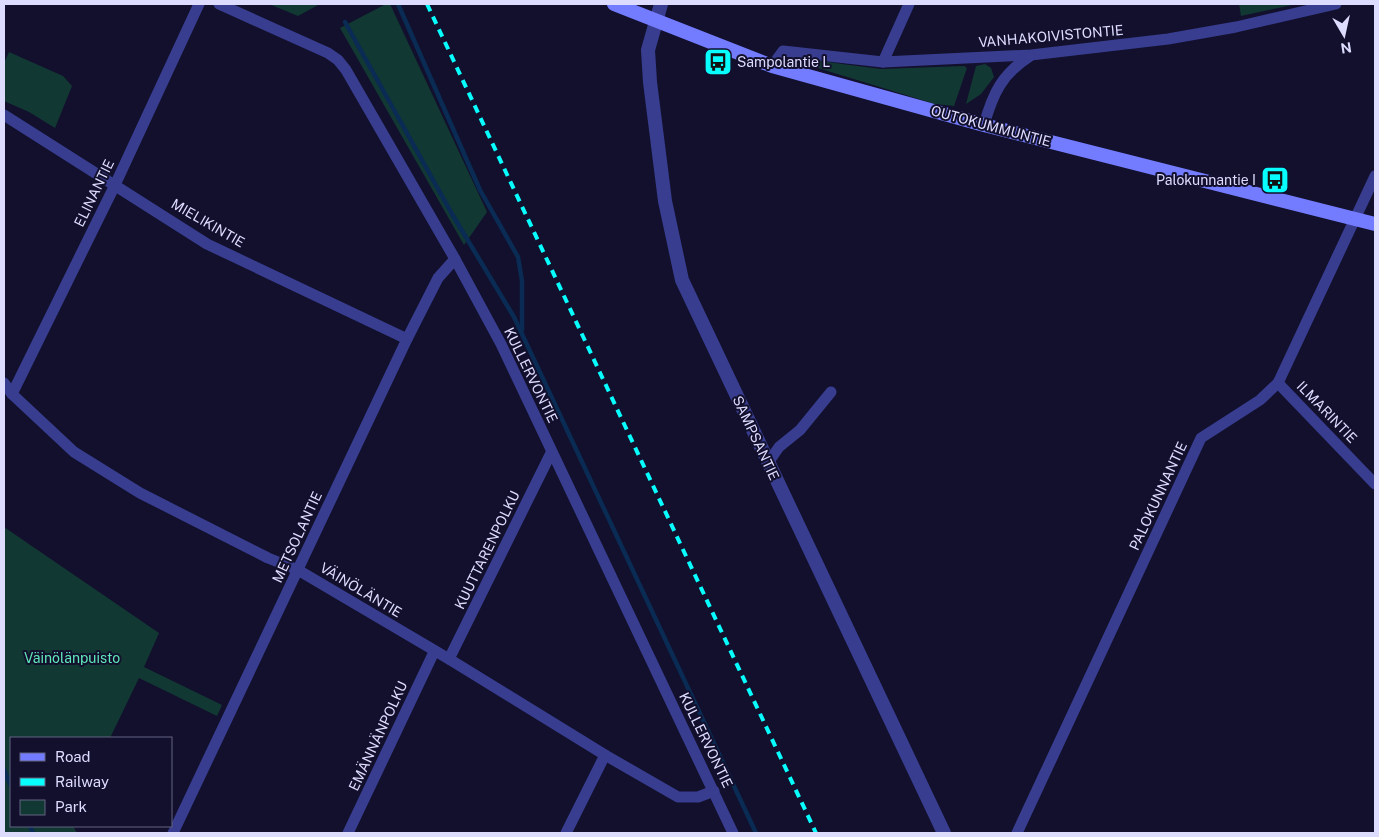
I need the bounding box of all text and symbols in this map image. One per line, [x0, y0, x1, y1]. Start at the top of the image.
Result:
north arrow [1319, 10, 1369, 60]
street label: VANHAKOIVISTONTIE [978, 22, 1124, 50]
text: N [1339, 39, 1353, 57]
bus stop icon: Sampolantie L [703, 47, 733, 77]
place label: Sampolantie L [737, 54, 830, 70]
street label: OUTOKUMMUNTIE [929, 102, 1053, 150]
street label: ELINANTIE [71, 157, 117, 229]
bus stop icon: Palokunnantie I [1260, 165, 1290, 195]
place label: Palokunnantie I [1156, 172, 1256, 188]
street label: MIELIKINTIE [168, 196, 248, 250]
street label: KULLERVONTIE [501, 325, 561, 425]
street label: ILMARINTIE [1294, 378, 1360, 446]
street label: SAMPSANTIE [729, 393, 783, 483]
street label: PALOKUNNANTIE [1126, 439, 1190, 553]
street label: KUUTTARENPOLKU [451, 488, 523, 612]
street label: METSOLANTIE [269, 489, 325, 585]
street label: VÄINÖLÄNTIE [317, 558, 406, 621]
park label: Väinölänpuisto [24, 650, 120, 666]
street label: EMÄNNÄNPOLKU [344, 678, 410, 793]
street label: KULLERVONTIE [676, 690, 736, 790]
legend [10, 737, 172, 827]
text: Road [55, 748, 91, 765]
text: Railway [55, 773, 109, 790]
text: Park [55, 798, 87, 815]

